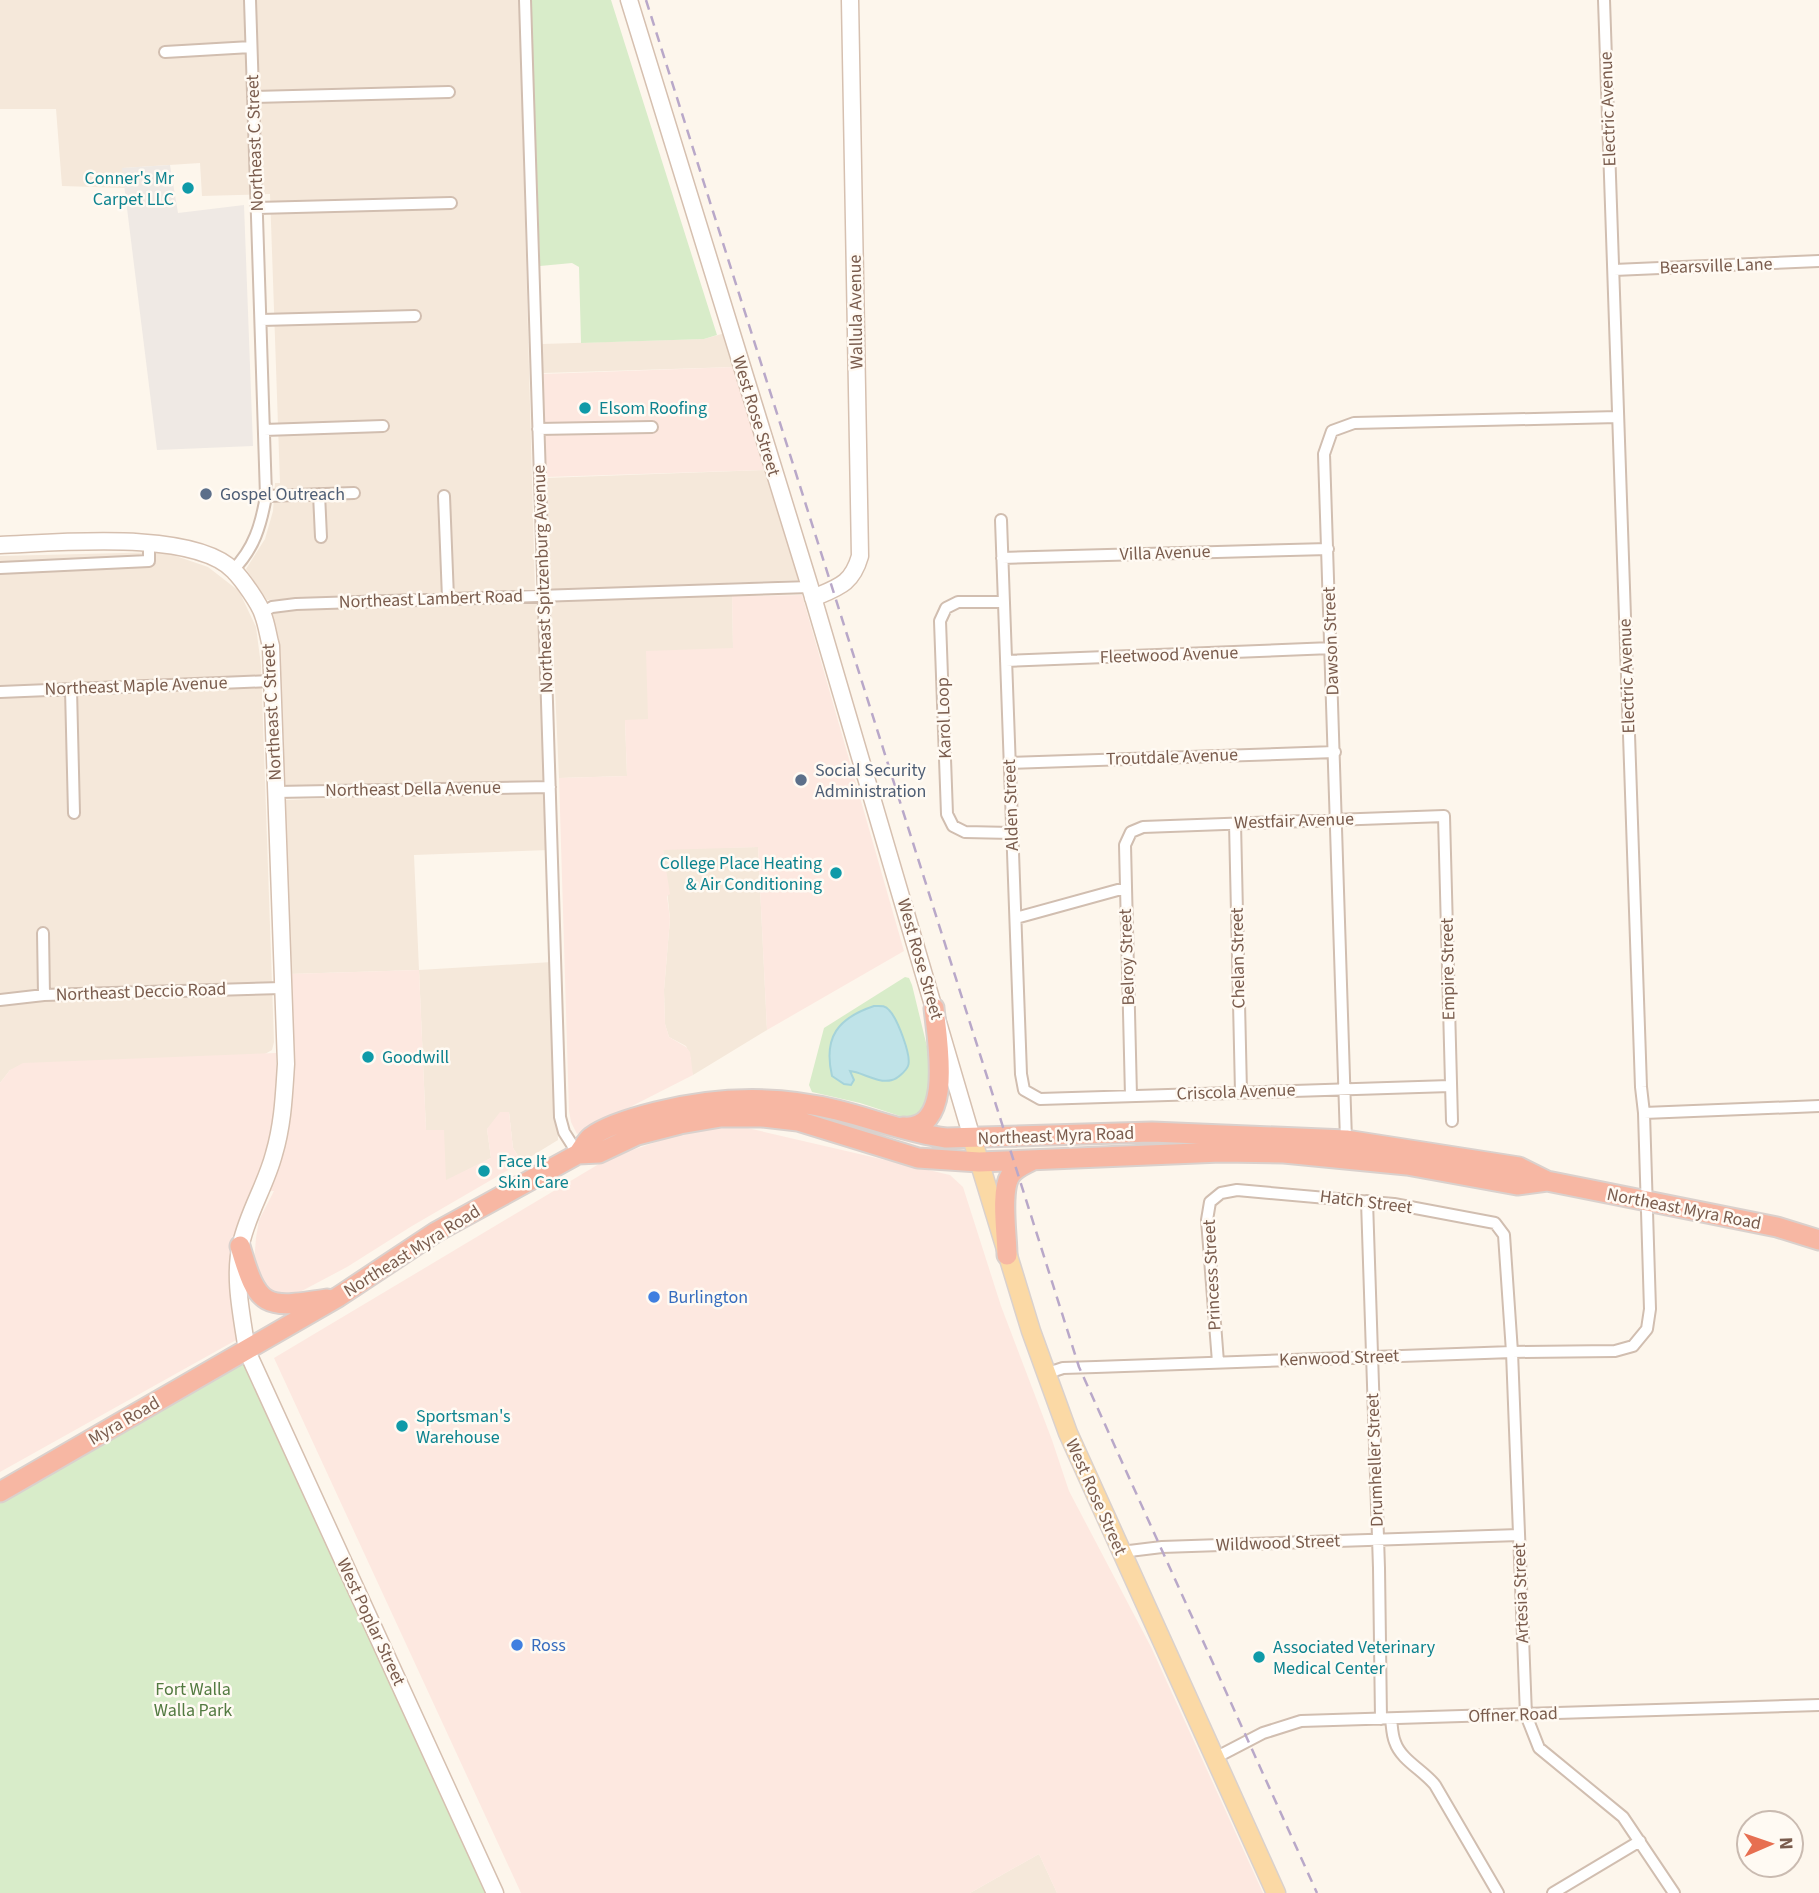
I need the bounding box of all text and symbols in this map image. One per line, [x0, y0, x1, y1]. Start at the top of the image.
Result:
street label: Electric Avenue [1593, 51, 1623, 167]
street label: Northeast C Street [240, 74, 270, 212]
place label: Conner's Mr Carpet LLC [85, 166, 175, 212]
marker: Conner's Mr Carpet LLC [180, 180, 196, 196]
street label: Bearsville Lane [1659, 252, 1773, 280]
street label: Wallula Avenue [843, 254, 869, 370]
street label: West Rose Street [726, 353, 786, 479]
place label: Elsom Roofing [599, 396, 707, 421]
marker: Elsom Roofing [577, 400, 593, 416]
street label: Northeast Spitzenburg Avenue [527, 464, 559, 694]
place label: Gospel Outreach [220, 482, 345, 507]
marker: Gospel Outreach [198, 486, 214, 502]
street label: Villa Avenue [1119, 539, 1211, 567]
street label: Northeast Lambert Road [338, 583, 524, 615]
street label: Dawson Street [1317, 586, 1345, 696]
street label: Electric Avenue [1612, 618, 1642, 734]
street label: Fleetwood Avenue [1099, 640, 1239, 670]
street label: Northeast C Street [256, 643, 288, 781]
street label: Northeast Maple Avenue [44, 670, 228, 702]
street label: Karol Loop [930, 677, 958, 759]
street label: Troutdale Avenue [1106, 742, 1238, 772]
place label: Social Security Administration [815, 758, 927, 804]
street label: Alden Street [997, 759, 1025, 851]
marker: Social Security Administration [793, 772, 809, 788]
street label: Northeast Della Avenue [325, 775, 501, 803]
street label: Westfair Avenue [1234, 806, 1354, 836]
place label: College Place Heating & Air Conditioning [660, 851, 822, 897]
marker: College Place Heating & Air Conditioning [828, 865, 844, 881]
street label: West Rose Street [891, 896, 949, 1022]
street label: Chelan Street [1225, 907, 1251, 1009]
street label: Belroy Street [1113, 908, 1141, 1006]
street label: Empire Street [1435, 918, 1461, 1020]
street label: Northeast Deccio Road [55, 977, 227, 1007]
place label: Goodwill [382, 1045, 449, 1070]
marker: Goodwill [360, 1049, 376, 1065]
street label: Criscola Avenue [1176, 1077, 1296, 1107]
street label: Northeast Myra Road [977, 1121, 1135, 1151]
place label: Face It Skin Care [498, 1149, 569, 1195]
marker: Face It Skin Care [476, 1163, 492, 1179]
street label: Northeast Myra Road [1605, 1182, 1763, 1236]
street label: Hatch Street [1318, 1184, 1414, 1220]
street label: Northeast Myra Road [339, 1199, 485, 1303]
street label: Princess Street [1197, 1219, 1227, 1331]
place label: Burlington [668, 1285, 748, 1310]
marker: Burlington [646, 1289, 662, 1305]
street label: Kenwood Street [1279, 1343, 1399, 1373]
street label: Myra Road [84, 1391, 164, 1451]
street label: Drumheller Street [1360, 1393, 1390, 1527]
place label: Sportsman's Warehouse [416, 1404, 511, 1450]
marker: Sportsman's Warehouse [394, 1418, 410, 1434]
street label: West Rose Street [1059, 1435, 1133, 1559]
street label: Wildwood Street [1215, 1528, 1341, 1558]
street label: Artesia Street [1507, 1542, 1535, 1644]
street label: West Poplar Street [330, 1554, 412, 1690]
place label: Ross [531, 1633, 566, 1658]
place label: Associated Veterinary Medical Center [1273, 1635, 1436, 1681]
marker: Ross [509, 1637, 525, 1653]
marker: Associated Veterinary Medical Center [1251, 1649, 1267, 1665]
park label: Fort Walla Walla Park [154, 1677, 232, 1723]
street label: Offner Road [1468, 1701, 1558, 1729]
north arrow [1735, 1809, 1805, 1879]
text: N [1772, 1837, 1799, 1850]

